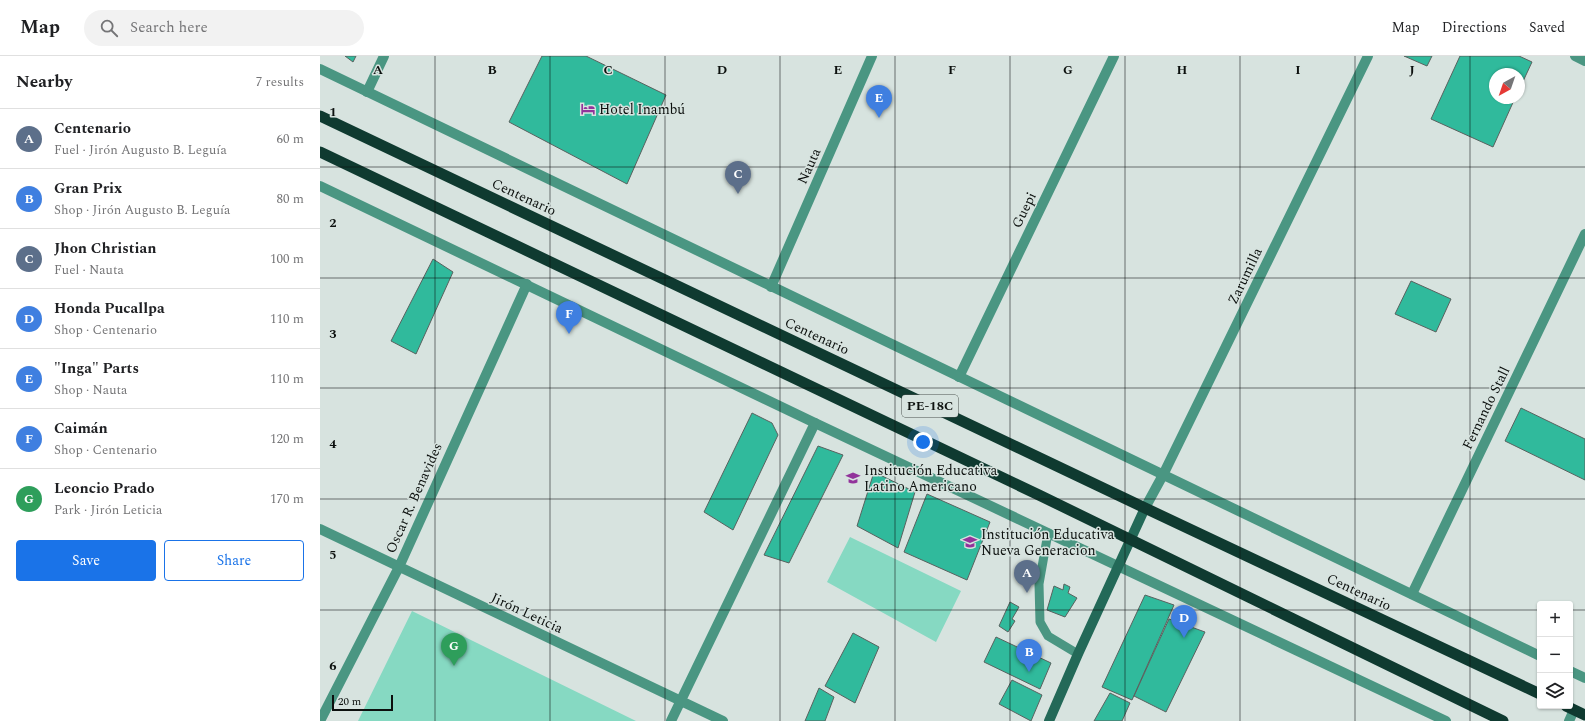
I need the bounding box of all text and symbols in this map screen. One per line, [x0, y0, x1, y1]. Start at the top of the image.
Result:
search box [84, 10, 364, 46]
text: Map [20, 13, 60, 42]
text: Search here [130, 16, 208, 39]
icon: search [98, 17, 120, 39]
text: Map [1392, 17, 1420, 38]
text: Directions [1442, 17, 1507, 38]
text: Saved [1529, 17, 1565, 38]
text: A [373, 60, 383, 80]
text: B [487, 60, 497, 80]
text: C [603, 60, 613, 80]
text: D [717, 60, 727, 80]
text: E [834, 60, 843, 80]
text: F [948, 60, 956, 80]
text: G [1063, 60, 1073, 80]
text: H [1177, 60, 1188, 80]
text: I [1295, 60, 1301, 80]
text: J [1409, 60, 1415, 80]
north arrow [1489, 68, 1525, 104]
text: Nearby [16, 69, 72, 95]
text: 7 results [256, 72, 304, 92]
pin: E [866, 85, 892, 118]
place label: Hotel Inambú [599, 99, 685, 120]
hotel icon: Hotel Inambú [580, 101, 596, 117]
text: 1 [329, 102, 337, 122]
text: Centenario [54, 117, 131, 140]
text: A [24, 129, 34, 149]
text: 60 m [277, 129, 304, 149]
text: Fuel · Jirón Augusto B. Leguía [54, 140, 227, 160]
street label: Nauta [792, 144, 826, 187]
pin: C [725, 161, 751, 194]
street label: Centenario [488, 173, 560, 221]
text: Gran Prix [54, 177, 122, 200]
street label: Guepi [1006, 188, 1042, 232]
text: B [24, 189, 34, 209]
text: 80 m [277, 189, 304, 209]
text: Shop · Jirón Augusto B. Leguía [54, 200, 230, 220]
text: 2 [329, 213, 337, 233]
text: Jhon Christian [54, 237, 156, 260]
street label: Zarumilla [1222, 244, 1268, 308]
text: C [24, 249, 34, 269]
text: 100 m [270, 249, 304, 269]
text: Fuel · Nauta [54, 260, 124, 280]
text: Honda Pucallpa [54, 297, 165, 320]
pin: F [556, 301, 582, 334]
text: D [24, 309, 34, 329]
text: 110 m [270, 309, 304, 329]
street label: Centenario [781, 312, 853, 360]
text: Shop · Centenario [54, 320, 157, 340]
text: 3 [329, 324, 337, 344]
text: "Inga" Parts [54, 357, 139, 380]
street label: Fernando Stall [1457, 363, 1515, 453]
text: E [25, 369, 33, 389]
text: 110 m [270, 369, 304, 389]
text: Shop · Nauta [54, 380, 127, 400]
road number: PE-18C [902, 395, 958, 417]
text: Caimán [54, 417, 108, 440]
text: F [25, 429, 33, 449]
text: 120 m [270, 429, 304, 449]
your location [913, 432, 933, 452]
text: 4 [329, 434, 337, 454]
street label: Oscar R. Benavides [380, 439, 448, 557]
text: Shop · Centenario [54, 440, 157, 460]
place label: Institución Educativa Latino Americano [864, 460, 997, 497]
school or university icon: Institución Educativa Latino Americano [845, 470, 861, 486]
text: Leoncio Prado [54, 477, 154, 500]
text: G [24, 489, 34, 509]
text: 170 m [270, 489, 304, 509]
text: Park · Jirón Leticia [54, 500, 162, 520]
place label: Institución Educativa Nueva Generacion [981, 524, 1114, 561]
school or university icon: Institución Educativa Nueva Generacion [962, 534, 978, 550]
button: Save [16, 540, 156, 581]
button: Share [164, 540, 304, 581]
text: 5 [329, 545, 337, 565]
pin: A [1014, 560, 1040, 593]
street label: Centenario [1323, 568, 1395, 616]
street label: Jirón Leticia [487, 587, 567, 639]
map controls [1537, 601, 1573, 709]
button: + [1537, 601, 1573, 637]
pin: D [1171, 605, 1197, 638]
pin: G [441, 633, 467, 666]
button: − [1537, 637, 1573, 673]
pin: B [1016, 639, 1042, 672]
text: 6 [329, 656, 337, 676]
button: layers [1537, 673, 1573, 709]
scale bar [332, 693, 393, 712]
text: 20 m [338, 693, 361, 710]

